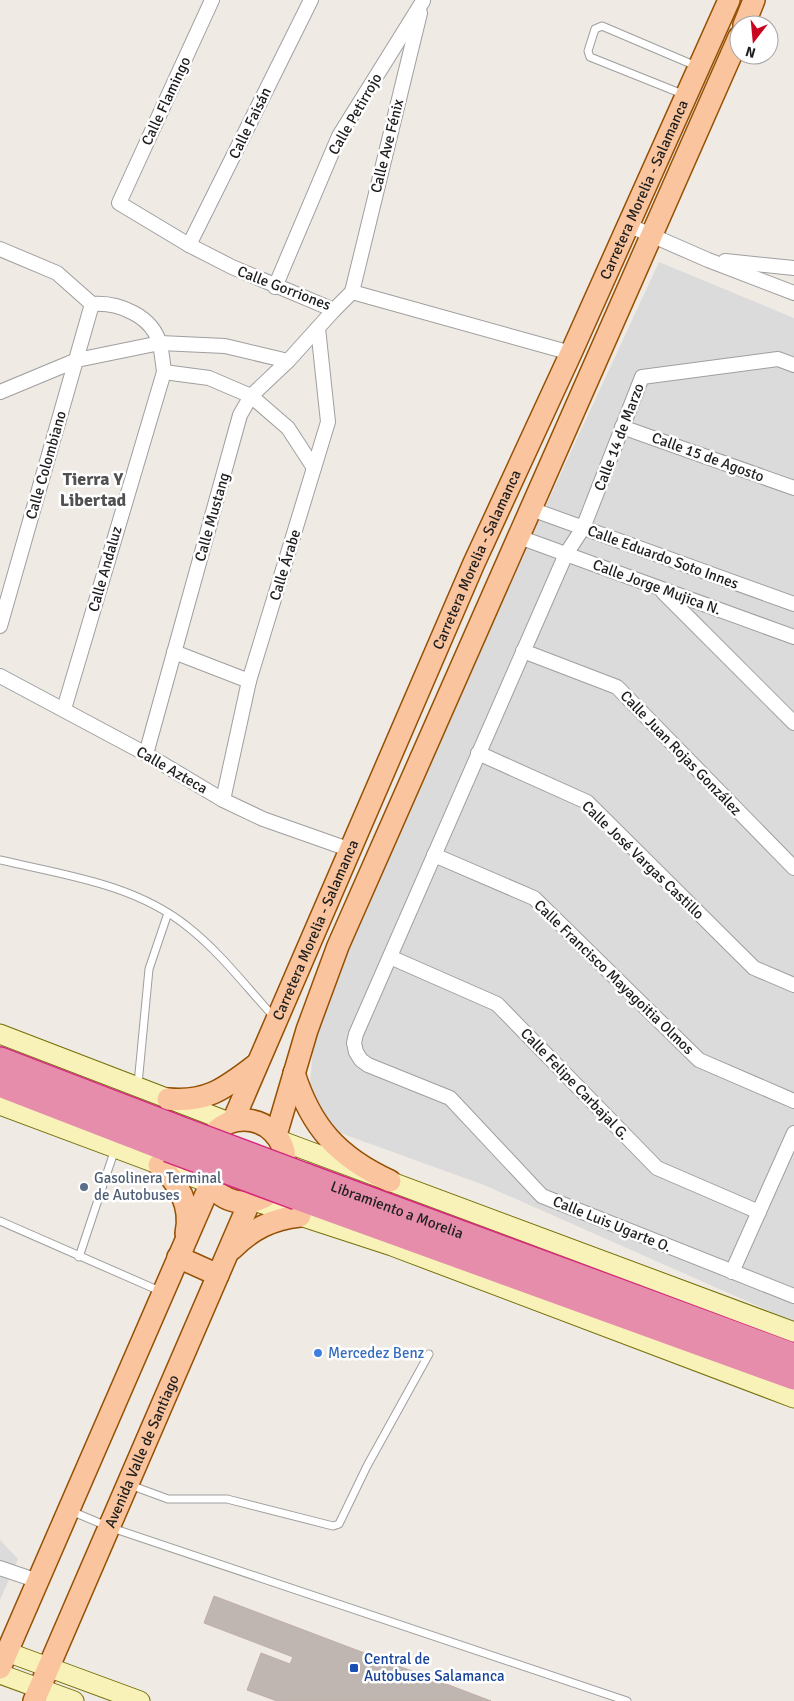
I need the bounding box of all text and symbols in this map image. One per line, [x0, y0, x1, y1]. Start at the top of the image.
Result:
north arrow [729, 15, 779, 65]
text: N [744, 43, 758, 62]
street label: Calle Flamingo [138, 54, 194, 148]
street label: Calle Petirrojo [324, 70, 386, 158]
street label: Calle Faisán [225, 84, 275, 162]
street label: Calle Ave Fénix [367, 97, 407, 195]
street label: Carretera Morelia - Salamanca [596, 97, 692, 282]
street label: Calle Gorriones [235, 262, 334, 314]
street label: Calle 14 de Marzo [590, 380, 648, 493]
street label: Calle Colombiano [22, 408, 70, 521]
street label: Calle 15 de Agosto [649, 428, 767, 486]
street label: Carretera Morelia - Salamanca [429, 467, 525, 652]
district label: Tierra Y Libertad [60, 468, 127, 511]
street label: Calle Mustang [191, 470, 233, 564]
street label: Calle Eduardo Soto Innes [585, 521, 741, 593]
street label: Calle Andaluz [84, 524, 126, 614]
street label: Calle Árabe [265, 527, 304, 603]
street label: Calle Jorge Mujica N. [590, 555, 724, 619]
street label: Calle Juan Rojas González [617, 687, 746, 819]
street label: Calle Azteca [133, 742, 211, 798]
street label: Calle José Vargas Castillo [578, 797, 708, 923]
street label: Carretera Morelia - Salamanca [269, 837, 362, 1023]
street label: Calle Francisco Mayagoitia Olmos [530, 896, 698, 1058]
street label: Calle Felipe Carbajal G. [517, 1024, 633, 1144]
place label: Gasolinera Terminal de Autobuses [94, 1169, 221, 1204]
street label: Libramiento a Morelia [328, 1177, 466, 1243]
marker: Gasolinera Terminal de Autobuses [78, 1181, 90, 1193]
street label: Calle Luis Ugarte O. [550, 1192, 674, 1256]
place label: Mercedez Benz [328, 1344, 425, 1362]
marker: Mercedez Benz [312, 1347, 324, 1359]
street label: Avenida Valle de Santiago [101, 1372, 183, 1531]
place label: Central de Autobuses Salamanca [364, 1650, 505, 1685]
marker: Central de Autobuses Salamanca [348, 1662, 360, 1674]

